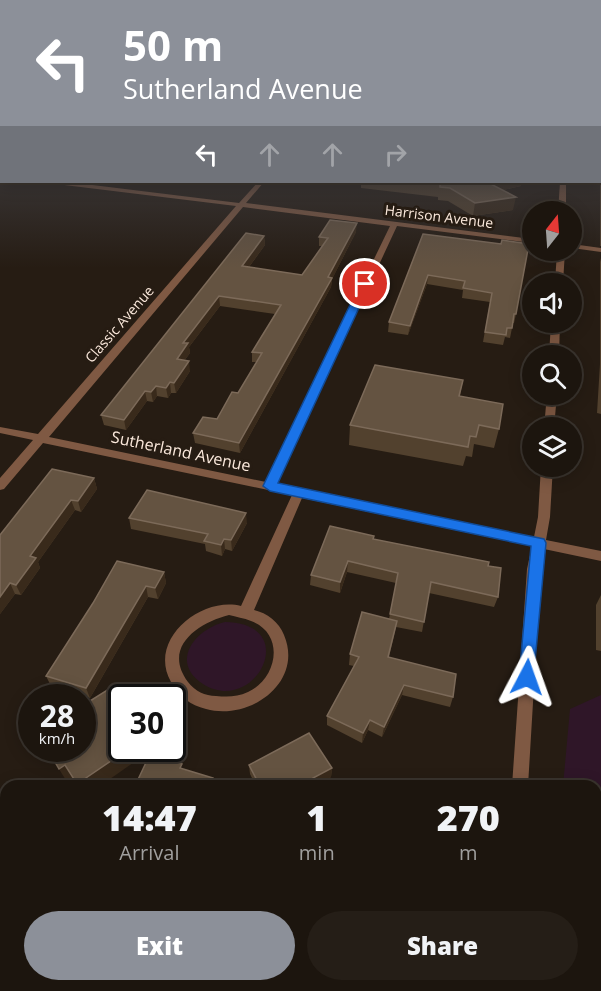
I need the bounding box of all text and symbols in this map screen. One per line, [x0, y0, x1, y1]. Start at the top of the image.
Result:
text: 50 m [123, 16, 223, 73]
icon: left [24, 24, 102, 102]
text: Sutherland Avenue [123, 70, 363, 107]
icon: left [190, 138, 223, 171]
icon: ahead [253, 138, 286, 171]
icon: ahead [316, 138, 349, 171]
icon: right [379, 138, 412, 171]
street label: Harrison Avenue [384, 200, 494, 232]
north arrow [522, 201, 582, 261]
map controls [522, 201, 582, 477]
pin [339, 258, 390, 309]
icon: arrive [348, 267, 381, 300]
button: sound [522, 273, 582, 333]
street label: Classic Avenue [80, 281, 158, 366]
button: search [522, 345, 582, 405]
button: layers [522, 417, 582, 477]
street label: Sutherland Avenue [109, 425, 253, 477]
position arrow [495, 645, 559, 709]
speed limit sign: 30 [108, 684, 186, 762]
text: 28 [40, 695, 74, 736]
text: km/h [39, 728, 75, 748]
text: 14:47 [102, 793, 197, 842]
text: 1 [306, 793, 327, 842]
text: 270 [437, 793, 500, 842]
text: Arrival [119, 839, 180, 866]
text: min [299, 839, 335, 866]
text: m [459, 839, 478, 866]
button: Exit [24, 911, 295, 980]
button: Share [307, 911, 578, 980]

